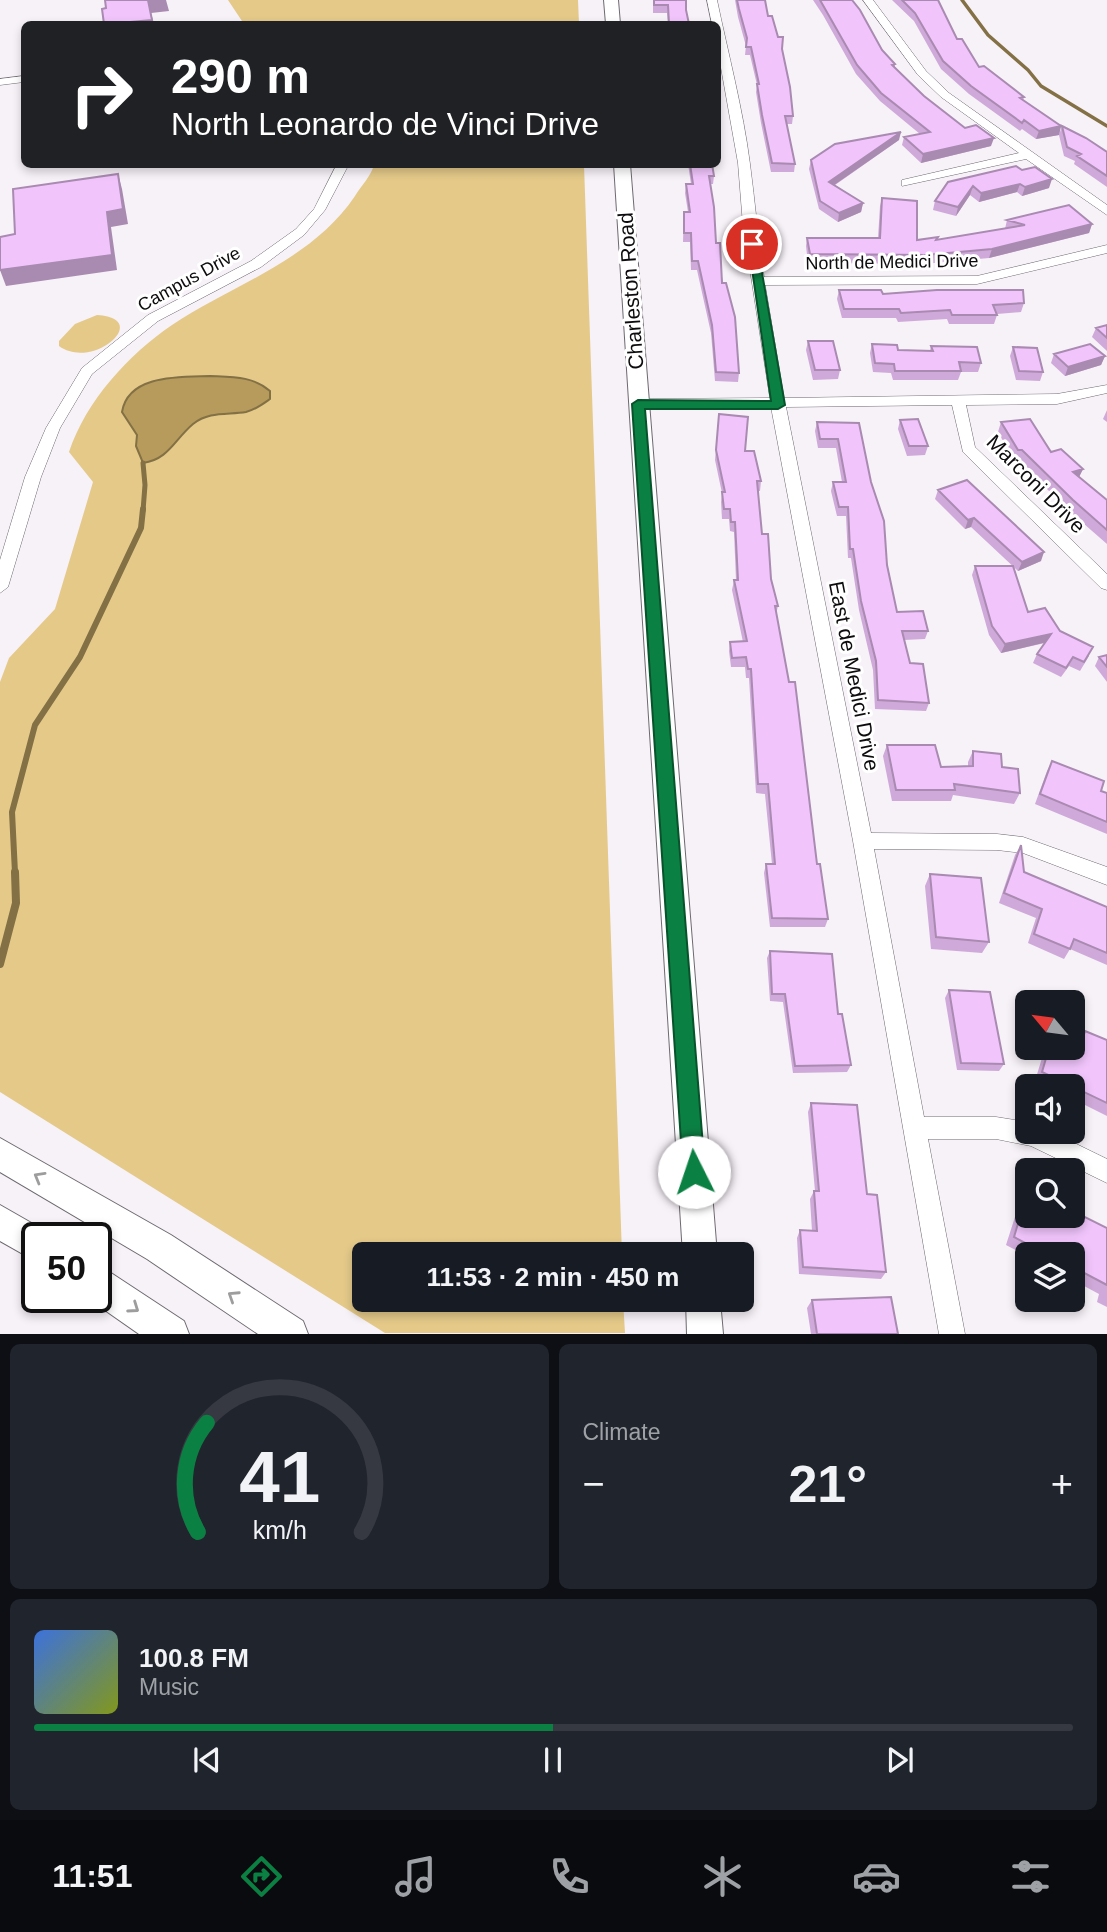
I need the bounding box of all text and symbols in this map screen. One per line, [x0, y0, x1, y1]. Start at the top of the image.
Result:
icon: right [56, 49, 147, 140]
text: 290 m [171, 49, 310, 103]
text: North Leonardo de Vinci Drive [171, 106, 599, 142]
street label: Charleston Road [614, 212, 647, 370]
pin [722, 214, 782, 274]
icon: arrive [733, 225, 771, 263]
street label: Campus Drive [134, 243, 244, 315]
street label: North de Medici Drive [805, 250, 979, 274]
street label: Marconi Drive [982, 430, 1090, 538]
street label: East de Medici Drive [825, 579, 884, 773]
north arrow [1015, 990, 1085, 1060]
map controls [1015, 990, 1085, 1312]
button: sound [1015, 1074, 1085, 1144]
position arrow [657, 1135, 731, 1209]
button: search [1015, 1158, 1085, 1228]
one-way arrow [34, 1172, 47, 1185]
speed limit sign: 50 [21, 1222, 112, 1313]
button: layers [1015, 1242, 1085, 1312]
text: 11:53 · 2 min · 450 m [427, 1262, 679, 1292]
one-way arrow [228, 1292, 241, 1304]
one-way arrow [126, 1300, 139, 1312]
text: Climate [583, 1419, 660, 1445]
text: 41 [239, 1437, 320, 1518]
text: 21° [788, 1455, 867, 1513]
text: − [583, 1463, 605, 1505]
text: + [1051, 1463, 1073, 1505]
text: km/h [252, 1516, 306, 1544]
text: 100.8 FM [139, 1643, 249, 1673]
text: Music [139, 1674, 199, 1700]
icon: previous [188, 1741, 226, 1779]
icon: pause [534, 1741, 572, 1779]
icon: next [881, 1741, 919, 1779]
icon: directions [237, 1852, 286, 1901]
icon: music [391, 1852, 440, 1901]
icon: phone [545, 1852, 594, 1901]
icon: climate [698, 1852, 747, 1901]
icon: car [852, 1852, 901, 1901]
icon: filters [1006, 1852, 1055, 1901]
text: 11:51 [52, 1858, 132, 1894]

